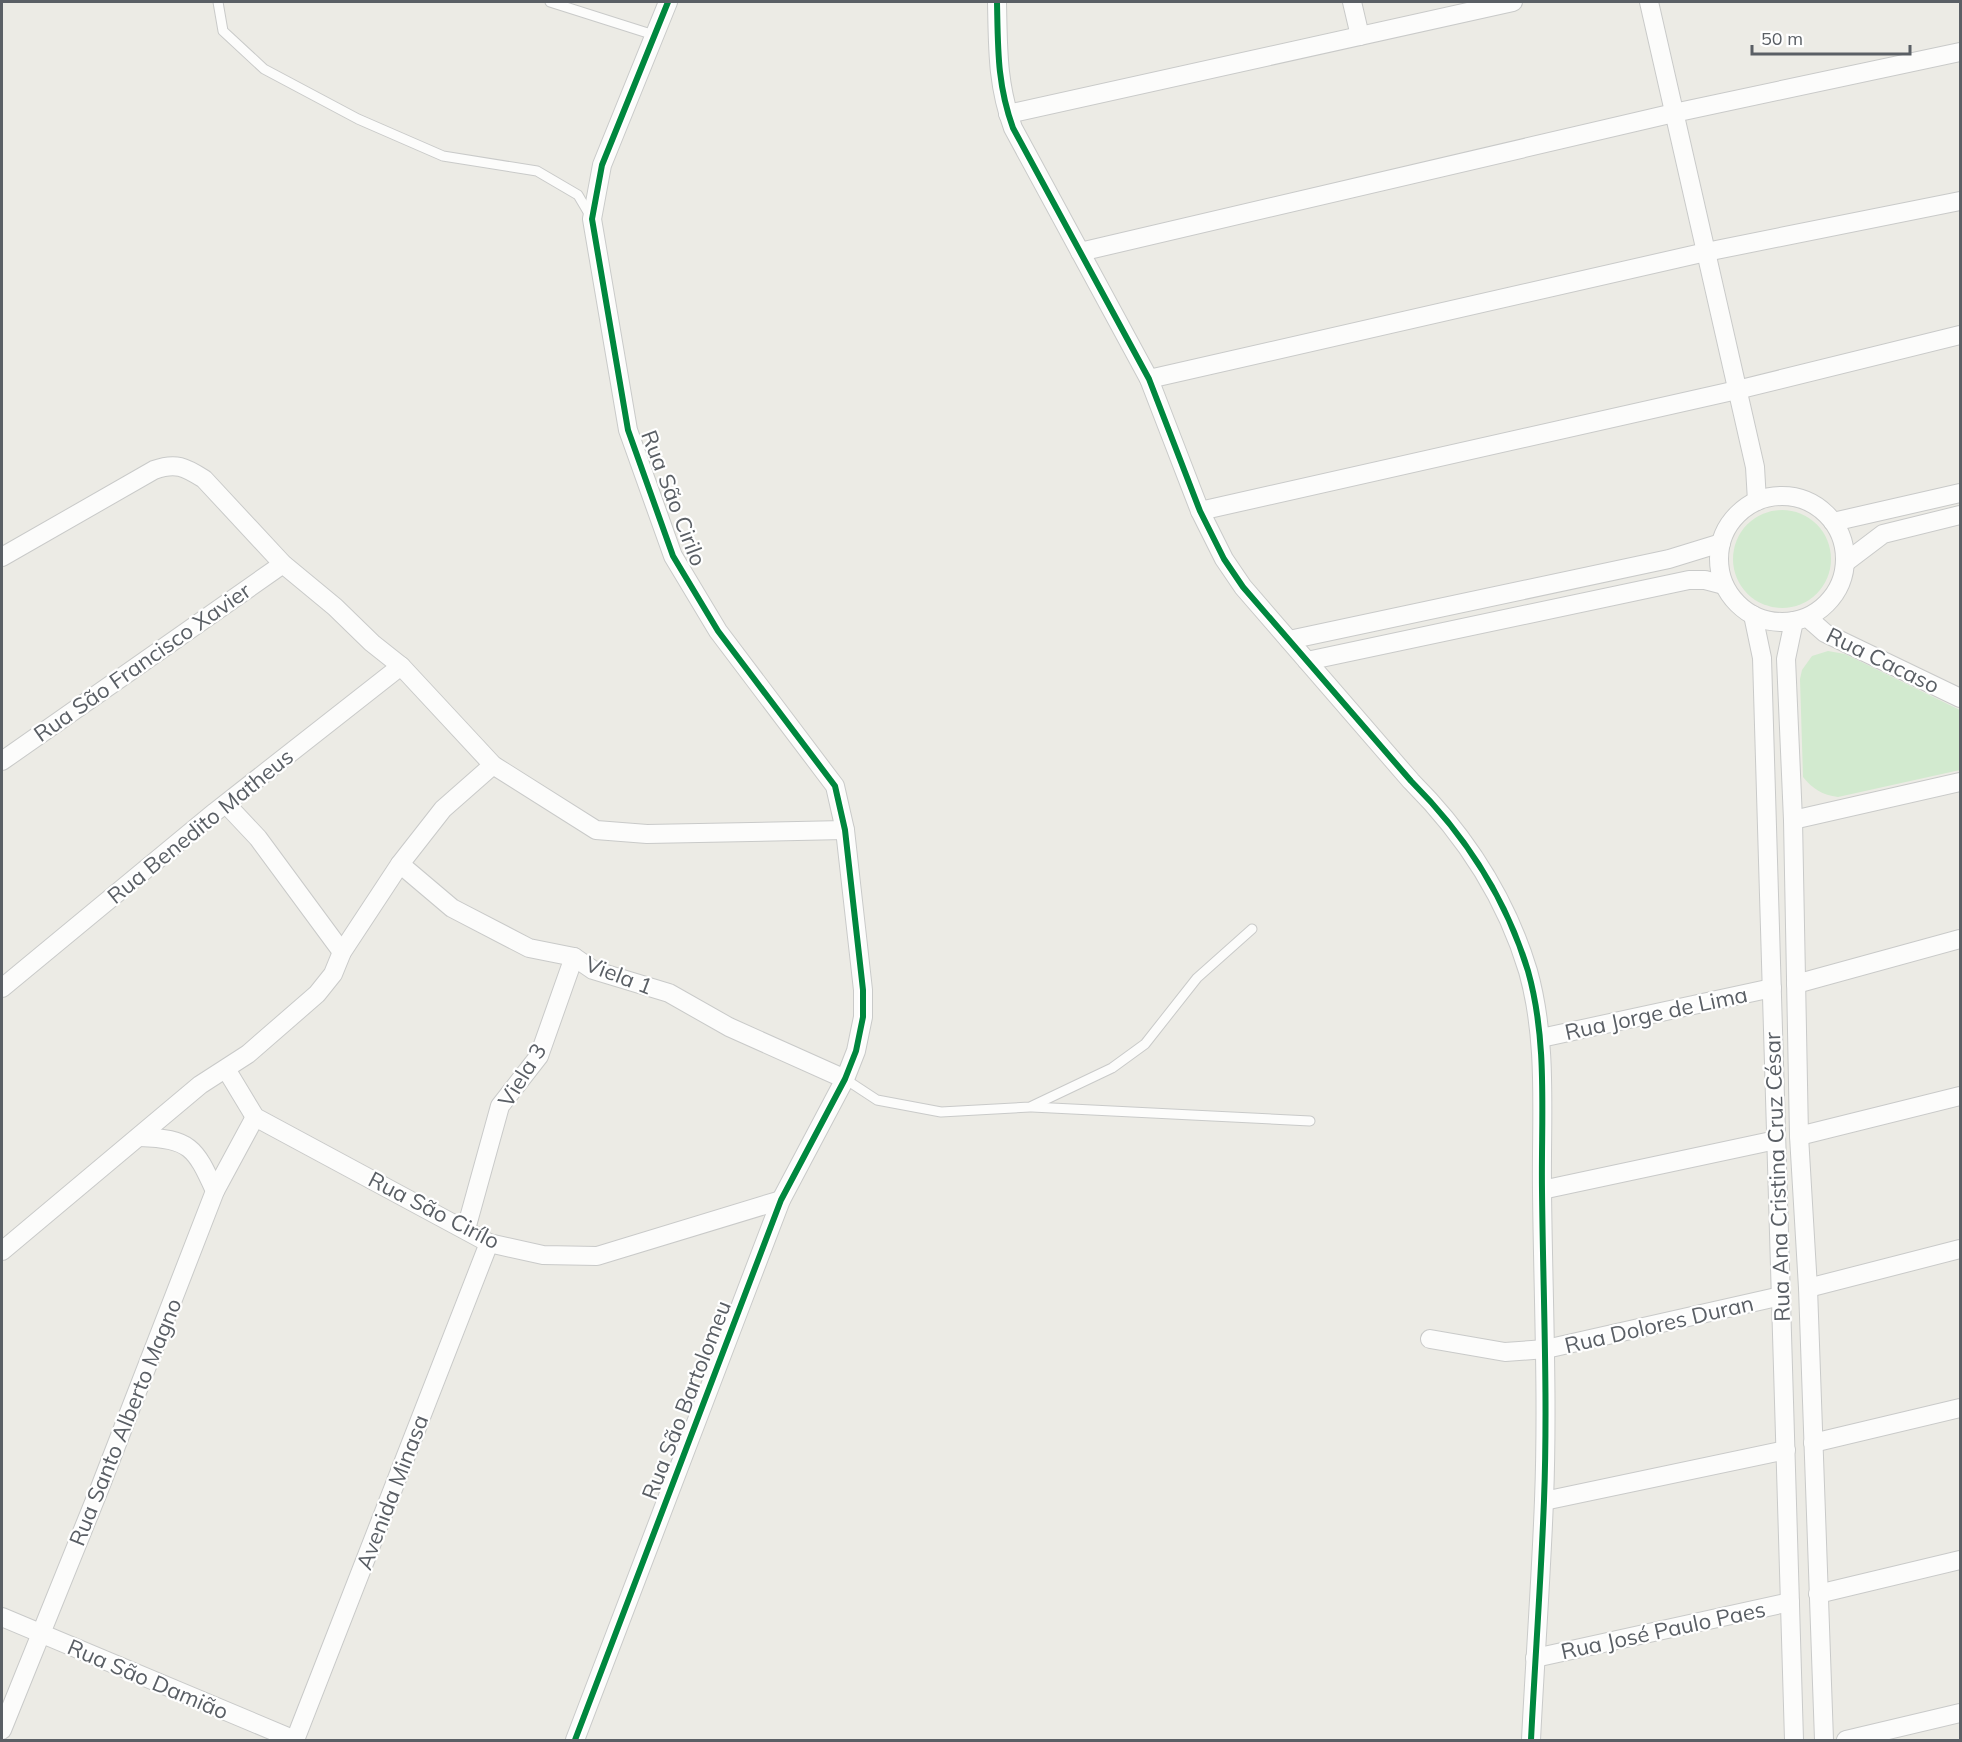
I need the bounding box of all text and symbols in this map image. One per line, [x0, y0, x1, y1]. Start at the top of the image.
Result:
scale bar [1752, 18, 1910, 56]
text: 50 m [1761, 27, 1803, 50]
street label: Rua São Cirilo [635, 426, 713, 570]
street label: Rua São Francisco Xavier [28, 576, 256, 748]
street label: Rua Cacaso [1822, 621, 1944, 699]
street label: Rua Benedito Matheus [101, 742, 299, 910]
street label: Viela 1 [581, 949, 657, 1001]
street label: Rua Jorge de Lima [1562, 980, 1750, 1046]
street label: Rua Ana Cristina Cruz César [1758, 1032, 1796, 1322]
street label: Viela 3 [492, 1038, 552, 1112]
street label: Rua São Cirílo [364, 1165, 504, 1255]
street label: Rua Dolores Duran [1562, 1289, 1756, 1359]
street label: Rua Santo Alberto Magno [62, 1294, 188, 1550]
street label: Rua São Bartolomeu [635, 1297, 737, 1503]
street label: Avenida Minasa [350, 1411, 434, 1573]
street label: Rua José Paulo Paes [1558, 1595, 1768, 1665]
street label: Rua São Damião [63, 1633, 233, 1725]

